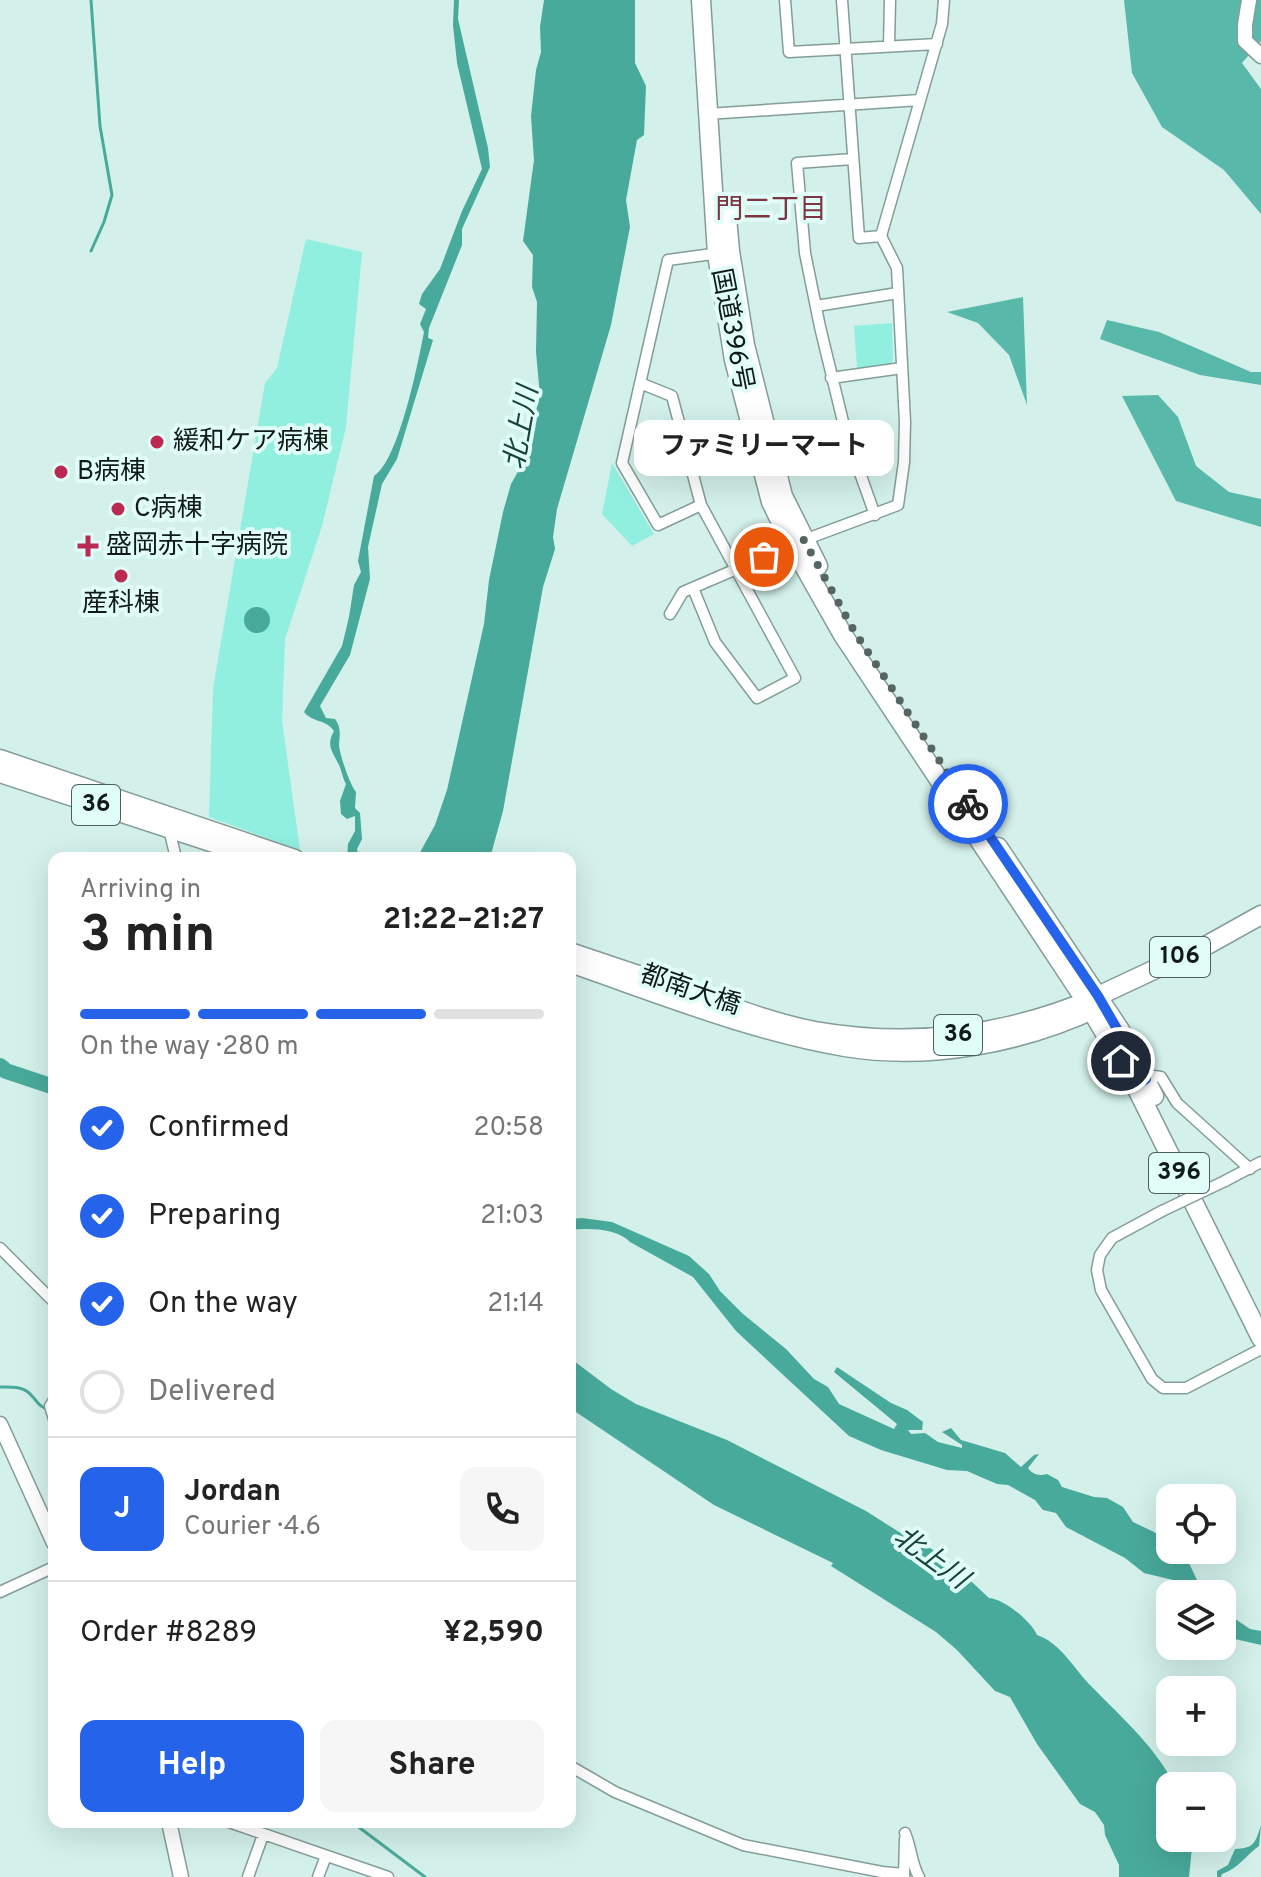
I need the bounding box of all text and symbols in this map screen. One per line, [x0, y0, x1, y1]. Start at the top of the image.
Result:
district label: 門二丁目 [715, 193, 827, 229]
street label: 国道396号 [703, 266, 759, 394]
water label: 北上川 [498, 381, 549, 472]
callout: ファミリーマート [634, 421, 894, 477]
place label: 緩和ケア病棟 [173, 426, 329, 459]
text: ファミリーマート [660, 431, 868, 464]
marker: 緩和ケア病棟 [148, 433, 166, 451]
place label: B病棟 [77, 456, 146, 489]
marker: B病棟 [52, 463, 70, 481]
place label: C病棟 [134, 493, 203, 526]
marker: C病棟 [109, 500, 127, 518]
pin [730, 523, 798, 591]
place label: 盛岡赤十字病院 [106, 530, 288, 563]
marker: 盛岡赤十字病院 [77, 535, 99, 557]
icon: bag [742, 535, 786, 579]
marker: 産科棟 [112, 567, 130, 585]
place label: 産科棟 [82, 588, 160, 621]
courier [928, 764, 1008, 844]
icon: bike [946, 782, 990, 826]
road number: 36 [72, 785, 120, 825]
text: Arriving in [80, 874, 201, 907]
text: 21:22–21:27 [383, 902, 544, 939]
text: 3 min [80, 904, 215, 970]
road number: 106 [1150, 937, 1210, 977]
street label: 都南大橋 [635, 958, 745, 1024]
road number: 36 [934, 1015, 982, 1055]
pin [1087, 1027, 1155, 1095]
text: On the way · 280 m [80, 1031, 299, 1064]
icon: home [1099, 1039, 1143, 1083]
icon: check [80, 1106, 124, 1150]
text: Confirmed [148, 1110, 290, 1147]
text: 20:58 [474, 1112, 544, 1145]
road number: 396 [1149, 1153, 1209, 1193]
icon: check [80, 1194, 124, 1238]
text: Preparing [148, 1198, 281, 1235]
text: 21:03 [480, 1200, 544, 1233]
icon: check [80, 1282, 124, 1326]
text: On the way [148, 1286, 298, 1323]
text: 21:14 [487, 1288, 544, 1321]
text: Delivered [148, 1374, 276, 1411]
button: phone [460, 1467, 544, 1551]
text: Jordan [184, 1474, 281, 1511]
map controls [1156, 1484, 1236, 1852]
button: locate [1156, 1484, 1236, 1564]
text: J [114, 1491, 130, 1528]
text: Courier · 4.6 [184, 1511, 321, 1544]
water label: 北上川 [885, 1520, 977, 1600]
button: layers [1156, 1580, 1236, 1660]
text: Order #8289 [80, 1615, 257, 1652]
text: ¥2,590 [443, 1615, 544, 1652]
button: + [1156, 1676, 1236, 1756]
button: Help [80, 1720, 304, 1812]
button: Share [320, 1720, 544, 1812]
button: − [1156, 1772, 1236, 1852]

